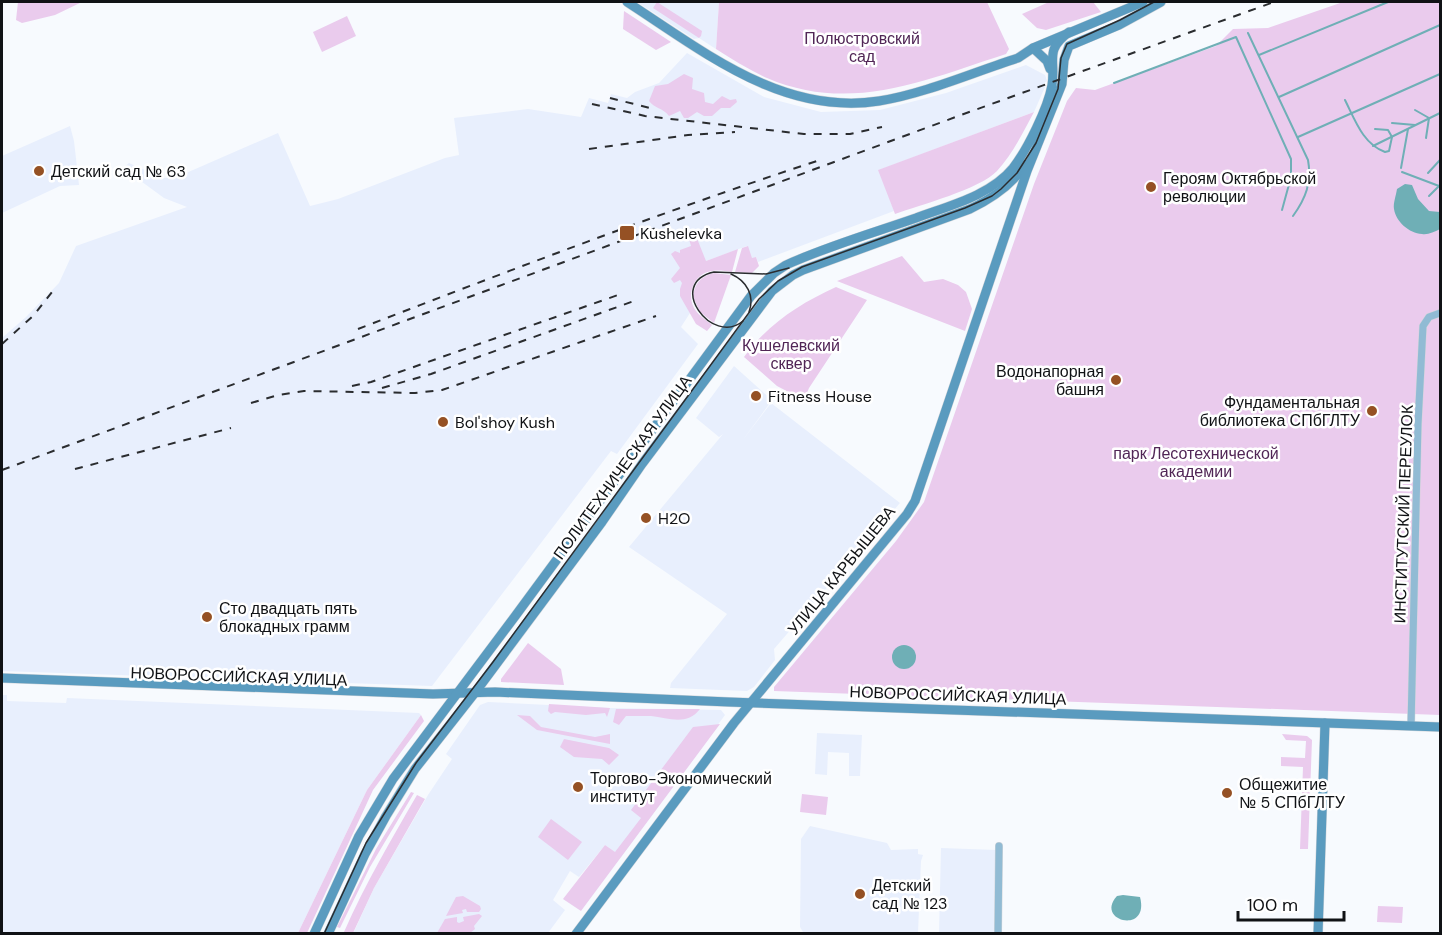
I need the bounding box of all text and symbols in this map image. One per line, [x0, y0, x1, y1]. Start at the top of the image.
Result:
park label: Полюстровский сад [804, 28, 920, 67]
place label: Детский сад № 63 [51, 161, 186, 182]
marker: Детский сад № 63 [32, 164, 46, 178]
place label: Героям Октябрьской революции [1163, 168, 1316, 207]
marker: Героям Октябрьской революции [1144, 180, 1158, 194]
place label: Kushelevka [640, 223, 722, 244]
marker: Kushelevka [618, 224, 636, 242]
park label: Кушелевский сквер [742, 335, 840, 374]
place label: Водонапорная башня [996, 361, 1104, 400]
street label: ПОЛИТЕХНИЧЕСКАЯ УЛИЦА [548, 371, 697, 564]
marker: Водонапорная башня [1109, 373, 1123, 387]
place label: Fitness House [768, 386, 872, 407]
marker: Fitness House [749, 389, 763, 403]
place label: Фундаментальная библиотека СПбГЛТУ [1200, 392, 1361, 431]
marker: Фундаментальная библиотека СПбГЛТУ [1365, 404, 1379, 418]
street label: ИНСТИТУТСКИЙ ПЕРЕУЛОК [1389, 404, 1418, 624]
place label: Bol'shoy Kush [455, 412, 555, 433]
marker: Bol'shoy Kush [436, 415, 450, 429]
park label: парк Лесотехнической академии [1113, 443, 1279, 482]
street label: УЛИЦА КАРБЫШЕВА [783, 501, 900, 639]
place label: H2O [658, 508, 690, 529]
marker: H2O [639, 511, 653, 525]
place label: Сто двадцать пять блокадных грамм [219, 598, 357, 637]
marker: Сто двадцать пять блокадных грамм [200, 610, 214, 624]
street label: НОВОРОССИЙСКАЯ УЛИЦА [130, 662, 348, 691]
street label: НОВОРОССИЙСКАЯ УЛИЦА [849, 681, 1067, 710]
place label: Торгово-Экономический институт [590, 768, 772, 807]
place label: Общежитие № 5 СПбГЛТУ [1239, 774, 1346, 813]
marker: Торгово-Экономический институт [571, 780, 585, 794]
marker: Общежитие № 5 СПбГЛТУ [1220, 786, 1234, 800]
place label: Детский сад № 123 [872, 875, 948, 914]
scale bar [1238, 884, 1344, 922]
marker: Детский сад № 123 [853, 887, 867, 901]
text: 100 m [1247, 893, 1298, 917]

